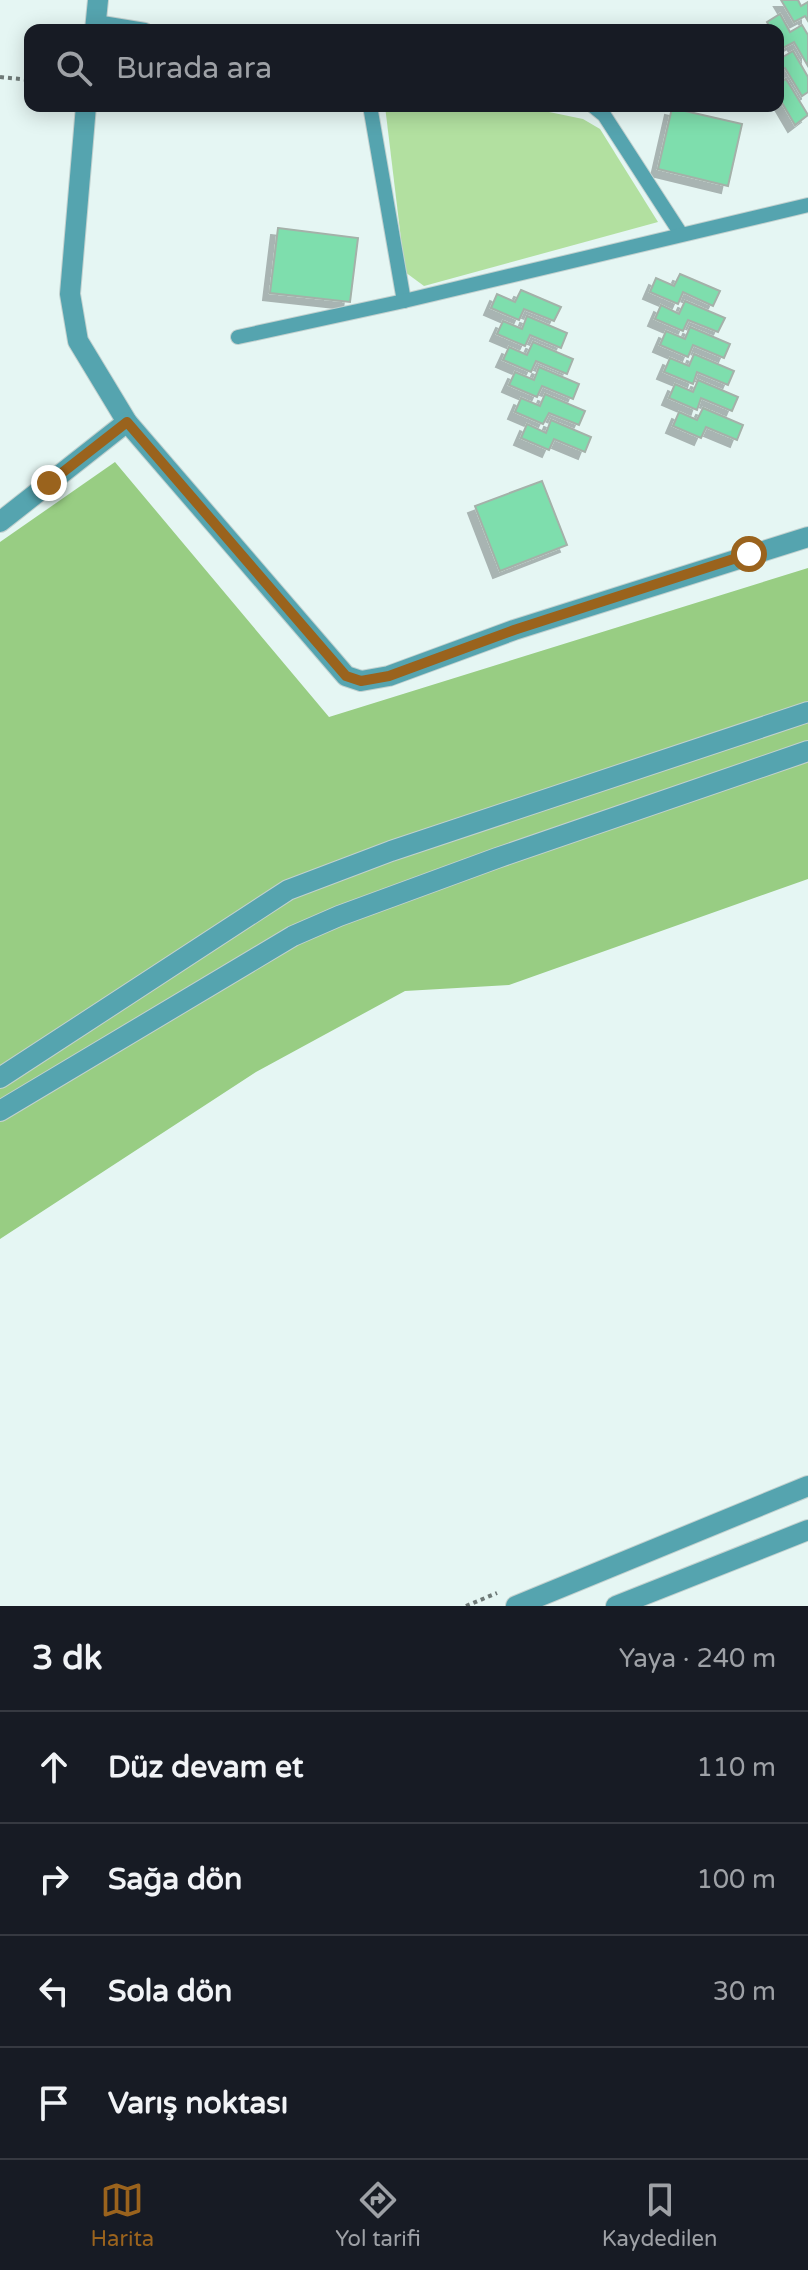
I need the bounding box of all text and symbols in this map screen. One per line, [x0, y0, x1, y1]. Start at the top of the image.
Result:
search box [24, 24, 784, 112]
icon: search [52, 46, 96, 90]
text: Burada ara [116, 50, 272, 87]
route end [31, 465, 67, 501]
route start [731, 536, 767, 572]
text: 3 dk [32, 1638, 102, 1679]
text: Yaya · 240 m [619, 1643, 776, 1674]
icon: ahead [32, 1745, 76, 1789]
text: Düz devam et [108, 1749, 303, 1786]
text: 110 m [696, 1752, 776, 1783]
icon: right [32, 1857, 76, 1901]
text: Sağa dön [108, 1861, 242, 1898]
text: 100 m [696, 1864, 776, 1895]
icon: left [32, 1969, 76, 2013]
text: Sola dön [108, 1973, 232, 2010]
text: 30 m [713, 1976, 776, 2007]
icon: arrive [32, 2081, 76, 2125]
text: Varış noktası [108, 2085, 288, 2122]
tab: Harita [91, 2178, 154, 2252]
tab: Yol tarifi [335, 2178, 421, 2252]
tab: Kaydedilen [602, 2178, 717, 2252]

